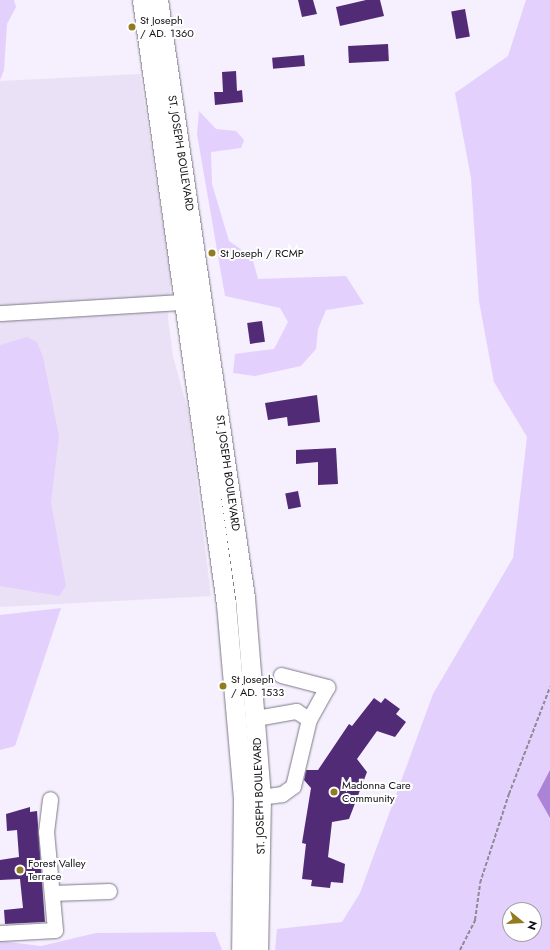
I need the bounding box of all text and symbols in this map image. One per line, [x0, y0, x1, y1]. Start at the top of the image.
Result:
place label: St Joseph / AD. 1360 [140, 14, 194, 40]
marker: St Joseph / AD. 1360 [127, 22, 137, 32]
street label: ST. JOSEPH BOULEVARD [165, 94, 197, 212]
place label: St Joseph / RCMP [220, 246, 304, 260]
marker: St Joseph / RCMP [207, 248, 217, 258]
street label: ST. JOSEPH BOULEVARD [213, 414, 243, 532]
place label: St Joseph / AD. 1533 [231, 673, 284, 699]
marker: St Joseph / AD. 1533 [218, 681, 228, 691]
street label: ST. JOSEPH BOULEVARD [250, 737, 268, 855]
place label: Madonna Care Community [342, 779, 411, 805]
marker: Madonna Care Community [329, 787, 339, 797]
place label: Forest Valley Terrace [28, 857, 86, 883]
marker: Forest Valley Terrace [15, 865, 25, 875]
north arrow [502, 902, 542, 942]
text: N [524, 919, 541, 932]

